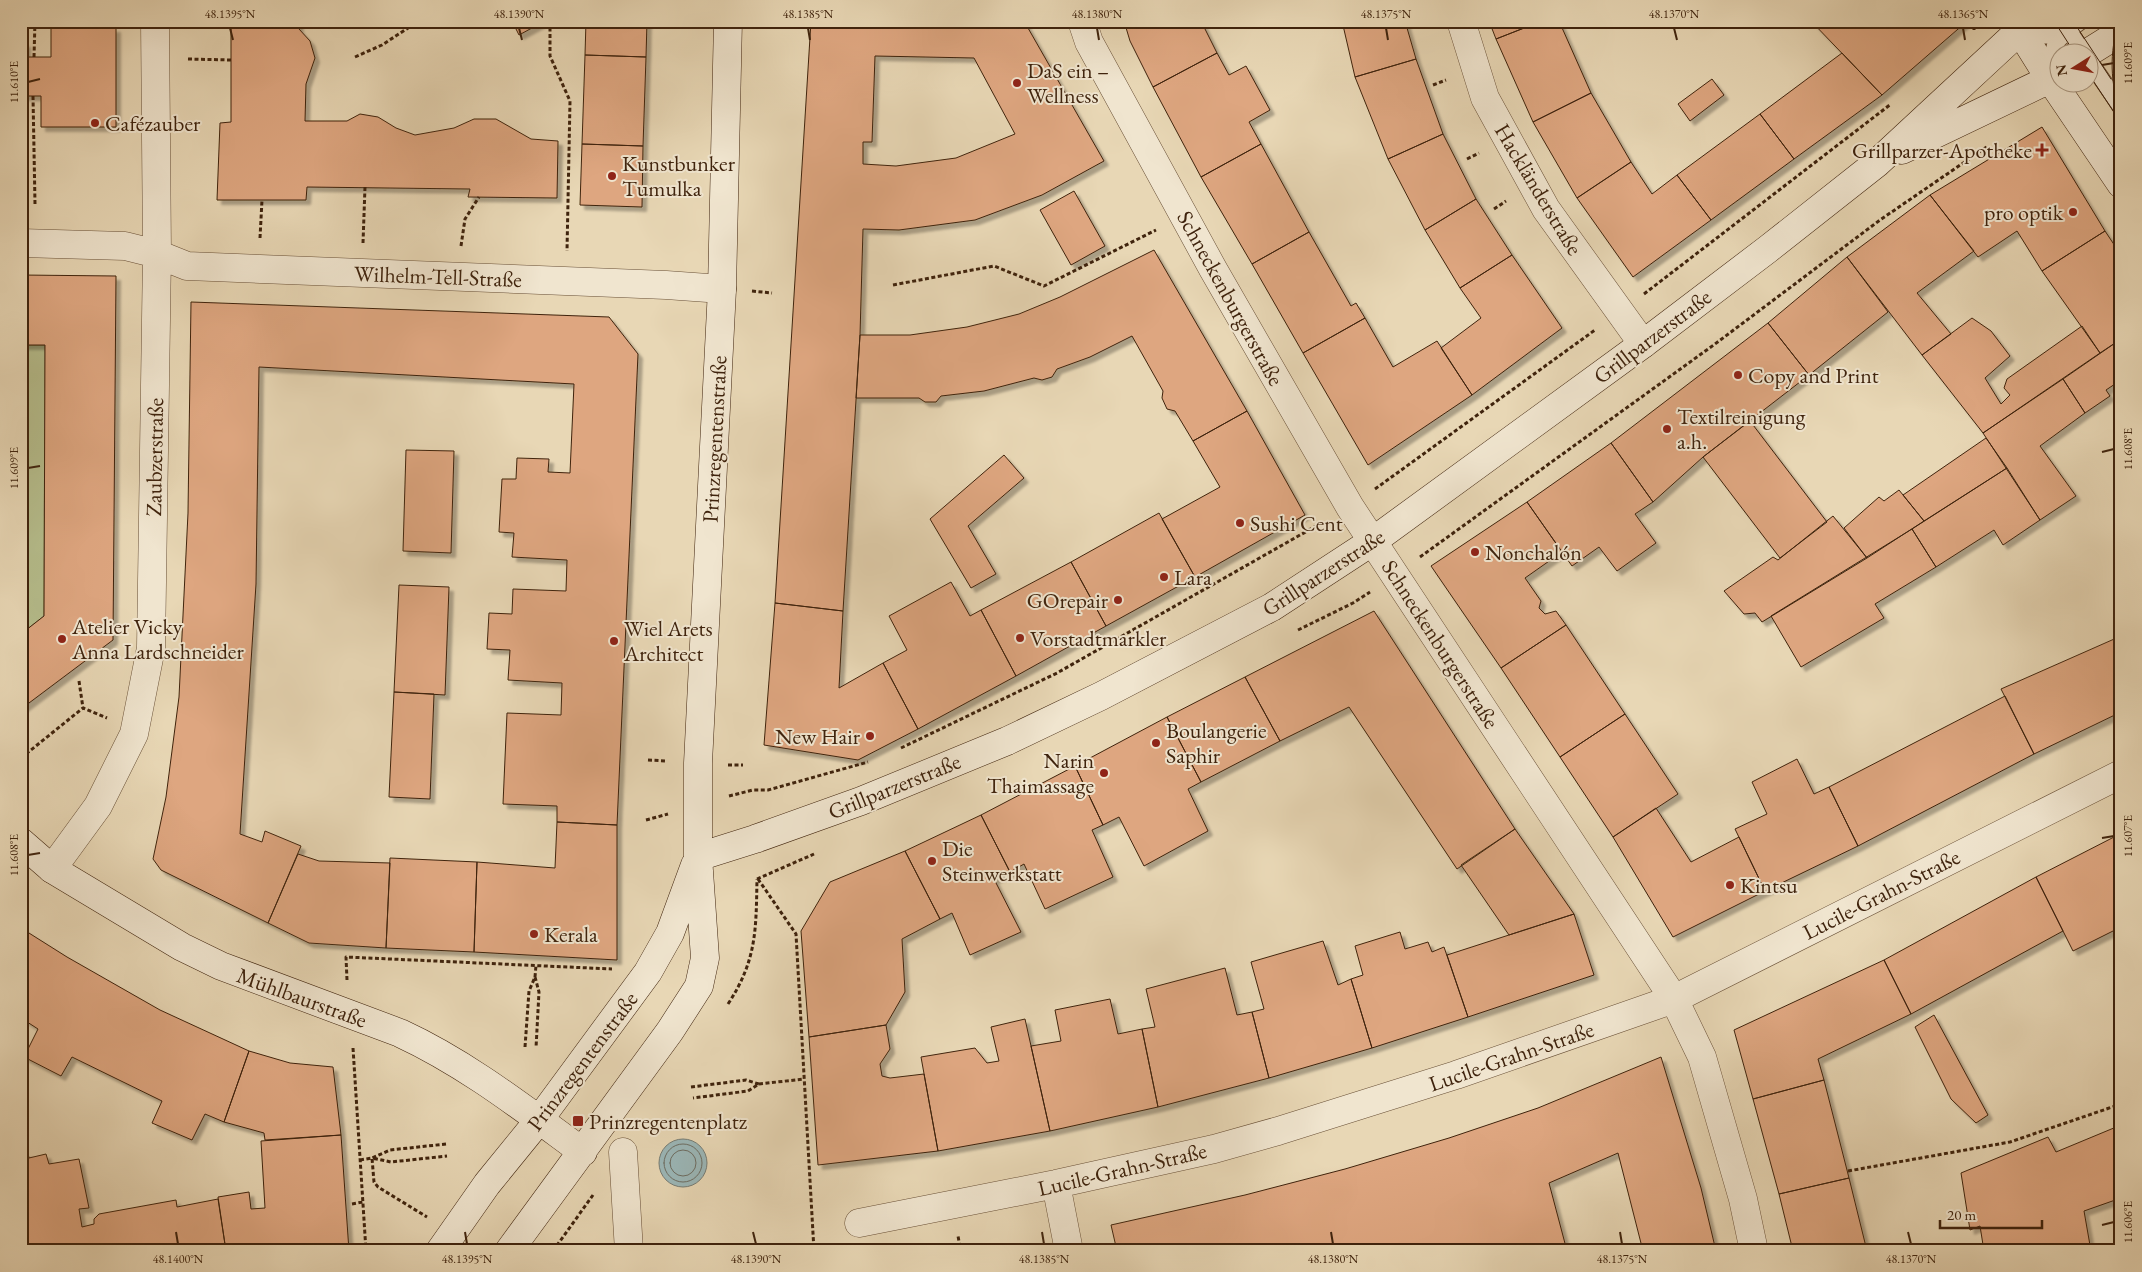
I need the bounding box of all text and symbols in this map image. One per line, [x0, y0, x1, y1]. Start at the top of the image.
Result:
text: 48.1395°N [205, 6, 256, 22]
text: 48.1390°N [494, 6, 545, 22]
text: 48.1385°N [783, 6, 834, 22]
text: 48.1380°N [1072, 6, 1123, 22]
text: 48.1375°N [1361, 6, 1412, 22]
text: 48.1370°N [1649, 6, 1700, 22]
text: 48.1365°N [1938, 6, 1989, 22]
north arrow [2050, 42, 2100, 92]
text: 11.609°E [2120, 42, 2136, 84]
place label: DaS ein – Wellness [1027, 56, 1109, 110]
text: 11.610°E [6, 61, 22, 103]
text: N [2051, 63, 2071, 78]
marker: DaS ein – Wellness [1011, 77, 1023, 89]
place label: Cafézauber [105, 109, 201, 138]
marker: Cafézauber [89, 117, 101, 129]
street label: Hackländerstraße [1488, 118, 1589, 261]
place label: Grillparzer-Apotheke [1852, 136, 2032, 165]
marker: Grillparzer-Apotheke [2036, 144, 2048, 156]
place label: Kunstbunker Tumulka [622, 149, 736, 203]
marker: Kunstbunker Tumulka [606, 170, 618, 182]
place label: pro optik [1984, 198, 2064, 227]
street label: Schneckenburgerstraße [1170, 206, 1291, 391]
marker: pro optik [2067, 206, 2079, 218]
street label: Wilhelm-Tell-Straße [354, 259, 523, 294]
street label: Grillparzerstraße [1587, 282, 1717, 390]
street label: Prinzregentenstraße [696, 354, 733, 523]
place label: Copy and Print [1748, 361, 1879, 390]
marker: Copy and Print [1732, 369, 1744, 381]
street label: Zaubzerstraße [139, 397, 170, 517]
place label: Textilreinigung a.h. [1677, 402, 1806, 456]
marker: Textilreinigung a.h. [1661, 423, 1673, 435]
text: 11.608°E [2120, 428, 2136, 470]
text: 11.609°E [6, 447, 22, 489]
place label: Sushi Cent [1250, 509, 1343, 538]
marker: Sushi Cent [1234, 517, 1246, 529]
street label: Grillparzerstraße [1256, 522, 1390, 623]
place label: Nonchalón [1485, 538, 1582, 567]
marker: Nonchalón [1469, 546, 1481, 558]
street label: Schneckenburgerstraße [1375, 554, 1506, 735]
place label: Lara [1174, 563, 1212, 592]
marker: Lara [1158, 571, 1170, 583]
place label: GOrepair [1027, 586, 1109, 615]
marker: GOrepair [1112, 594, 1124, 606]
place label: Atelier Vicky Anna Lardschneider [71, 612, 244, 666]
place label: Wiel Arets Architect [623, 614, 713, 668]
place label: Vorstadtmarkler [1030, 624, 1167, 653]
marker: Vorstadtmarkler [1014, 632, 1026, 644]
marker: Atelier Vicky Anna Lardschneider [56, 633, 68, 645]
marker: Wiel Arets Architect [608, 635, 620, 647]
place label: Boulangerie Saphir [1166, 716, 1267, 770]
place label: New Hair [775, 722, 861, 751]
marker: New Hair [864, 730, 876, 742]
marker: Boulangerie Saphir [1150, 737, 1162, 749]
place label: Narin Thaimassage [987, 746, 1094, 800]
street label: Grillparzerstraße [824, 747, 965, 826]
marker: Narin Thaimassage [1098, 767, 1110, 779]
text: 11.607°E [2120, 815, 2136, 857]
text: 11.608°E [6, 834, 22, 876]
place label: Die Steinwerkstatt [942, 834, 1062, 888]
street label: Lucile-Grahn-Straße [1798, 842, 1965, 947]
marker: Die Steinwerkstatt [926, 855, 938, 867]
place label: Kintsu [1740, 871, 1798, 900]
marker: Kintsu [1724, 879, 1736, 891]
place label: Kerala [544, 920, 598, 949]
marker: Kerala [528, 928, 540, 940]
street label: Mühlbaurstraße [233, 961, 371, 1035]
street label: Prinzregentenstraße [520, 985, 645, 1137]
street label: Lucile-Grahn-Straße [1425, 1015, 1598, 1098]
place label: Prinzregentenplatz [589, 1107, 748, 1136]
marker: Prinzregentenplatz [571, 1114, 585, 1128]
street label: Lucile-Grahn-Straße [1035, 1136, 1210, 1203]
scale bar [1940, 1197, 2042, 1229]
text: 11.606°E [2120, 1201, 2136, 1243]
text: 20 m [1947, 1205, 1976, 1224]
text: 48.1400°N [153, 1251, 204, 1267]
text: 48.1395°N [442, 1251, 493, 1267]
text: 48.1390°N [731, 1251, 782, 1267]
text: 48.1385°N [1019, 1251, 1070, 1267]
text: 48.1380°N [1308, 1251, 1359, 1267]
text: 48.1375°N [1597, 1251, 1648, 1267]
text: 48.1370°N [1886, 1251, 1937, 1267]

